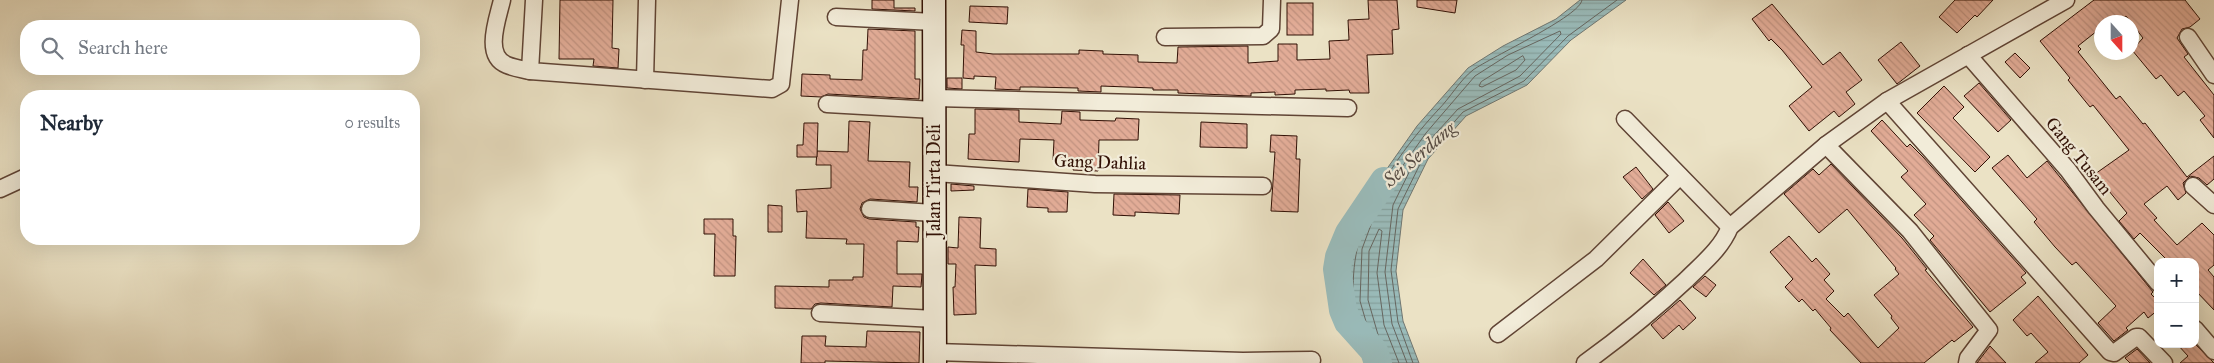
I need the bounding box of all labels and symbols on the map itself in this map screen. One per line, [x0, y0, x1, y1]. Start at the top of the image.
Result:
north arrow [2094, 15, 2139, 60]
street label: Gang Tusam [2040, 113, 2117, 200]
water label: Sei Serdang [1377, 115, 1461, 192]
street label: Jalan Tirta Deli [923, 124, 946, 240]
street label: Gang Dahlia [1054, 149, 1147, 176]

